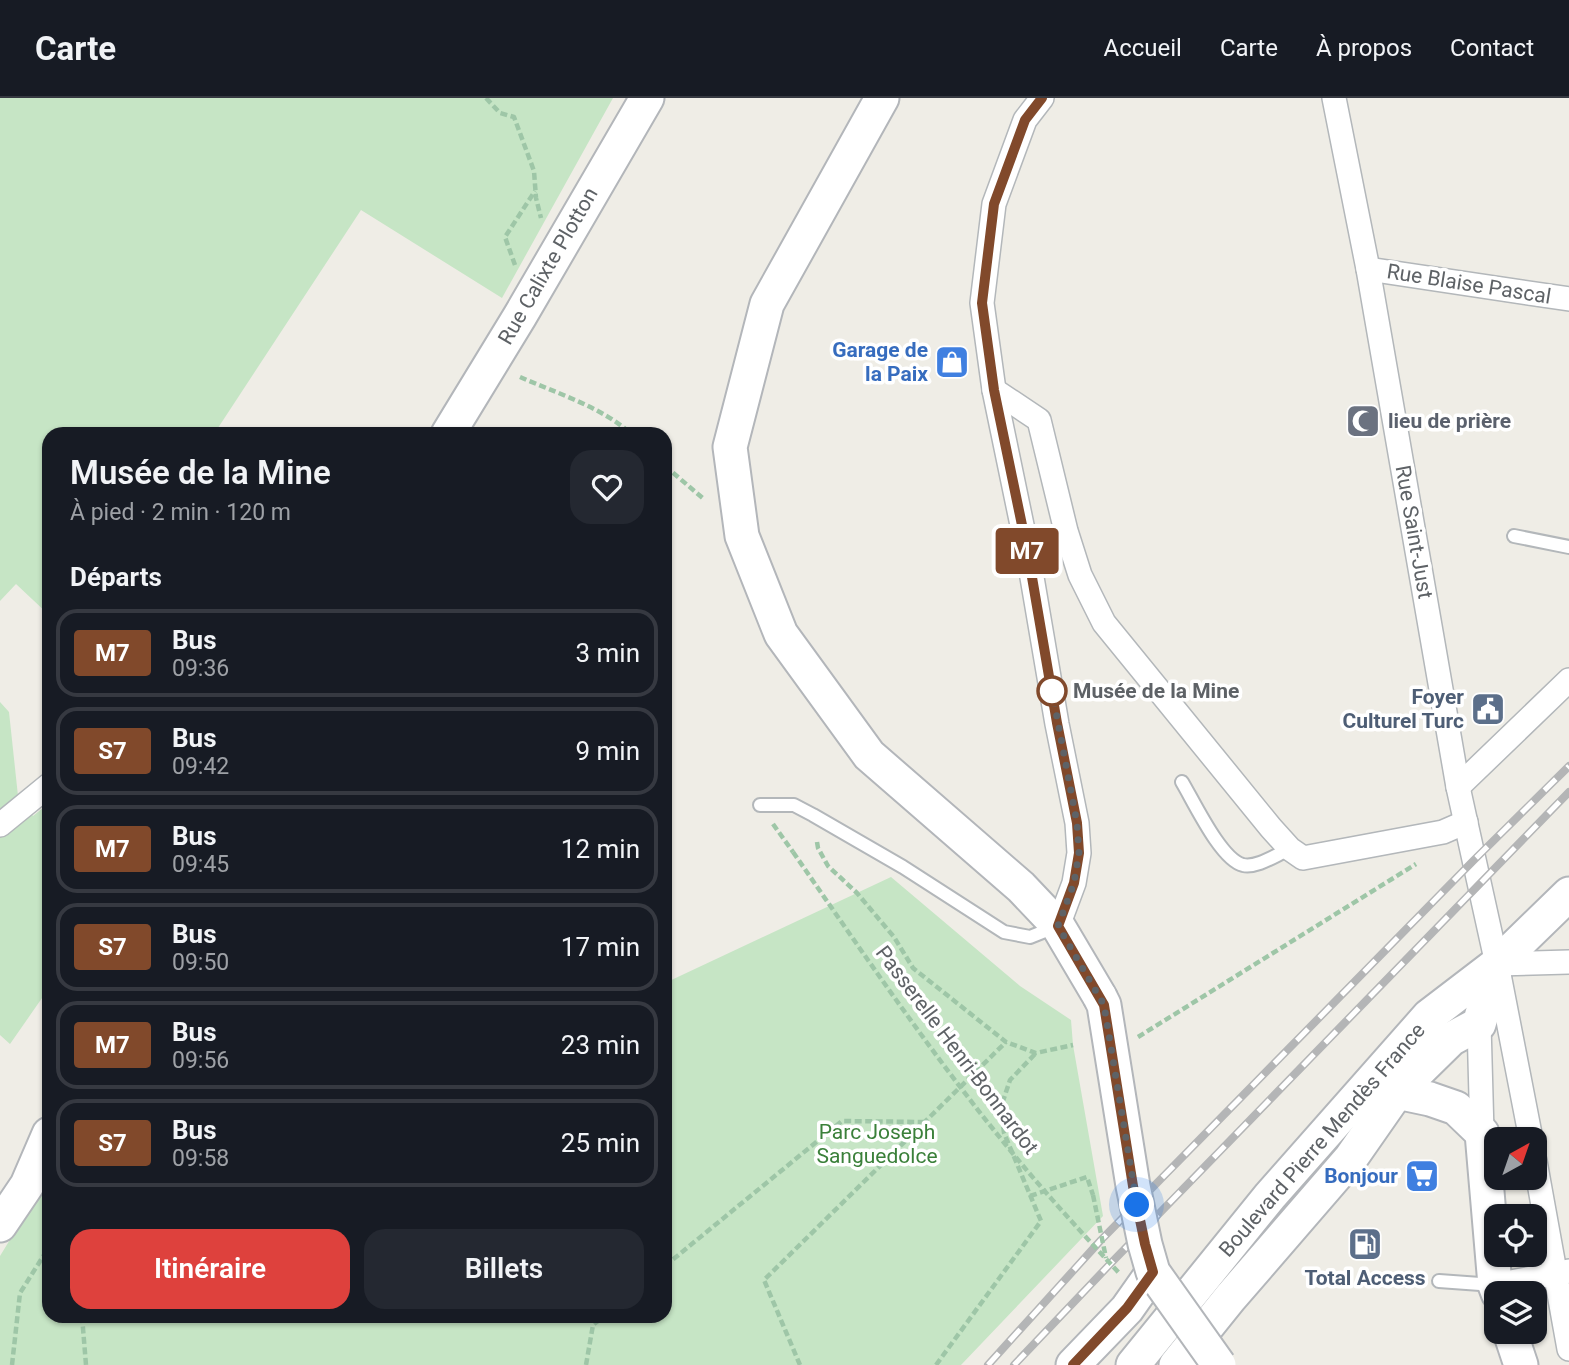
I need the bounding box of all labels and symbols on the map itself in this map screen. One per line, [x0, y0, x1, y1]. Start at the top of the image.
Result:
street label: Rue Calixte Plotton [493, 183, 603, 349]
street label: Rue Blaise Pascal [1385, 259, 1553, 309]
place label: Garage de la Paix [832, 338, 928, 386]
shop icon: Garage de la Paix [933, 343, 971, 381]
mosque icon: lieu de prière [1344, 402, 1382, 440]
place label: lieu de prière [1388, 409, 1511, 433]
street label: Rue Saint-Just [1390, 463, 1438, 601]
line badge: M7 [996, 528, 1058, 574]
marker: Musée de la Mine [1037, 676, 1067, 706]
place label: Musée de la Mine [1073, 679, 1239, 703]
place label: Foyer Culturel Turc [1343, 685, 1464, 733]
public building icon: Foyer Culturel Turc [1469, 690, 1507, 728]
street label: Passerelle Henri-Bonnardot [871, 941, 1043, 1159]
street label: Boulevard Pierre Mendès France [1214, 1018, 1430, 1262]
park label: Parc Joseph Sanguedolce [816, 1120, 938, 1168]
north arrow [1484, 1127, 1547, 1190]
supermarket icon: Bonjour [1403, 1157, 1441, 1195]
place label: Bonjour [1324, 1164, 1398, 1188]
your location [1119, 1187, 1154, 1222]
fuel station icon: Total Access [1346, 1225, 1384, 1263]
place label: Total Access [1304, 1266, 1426, 1290]

